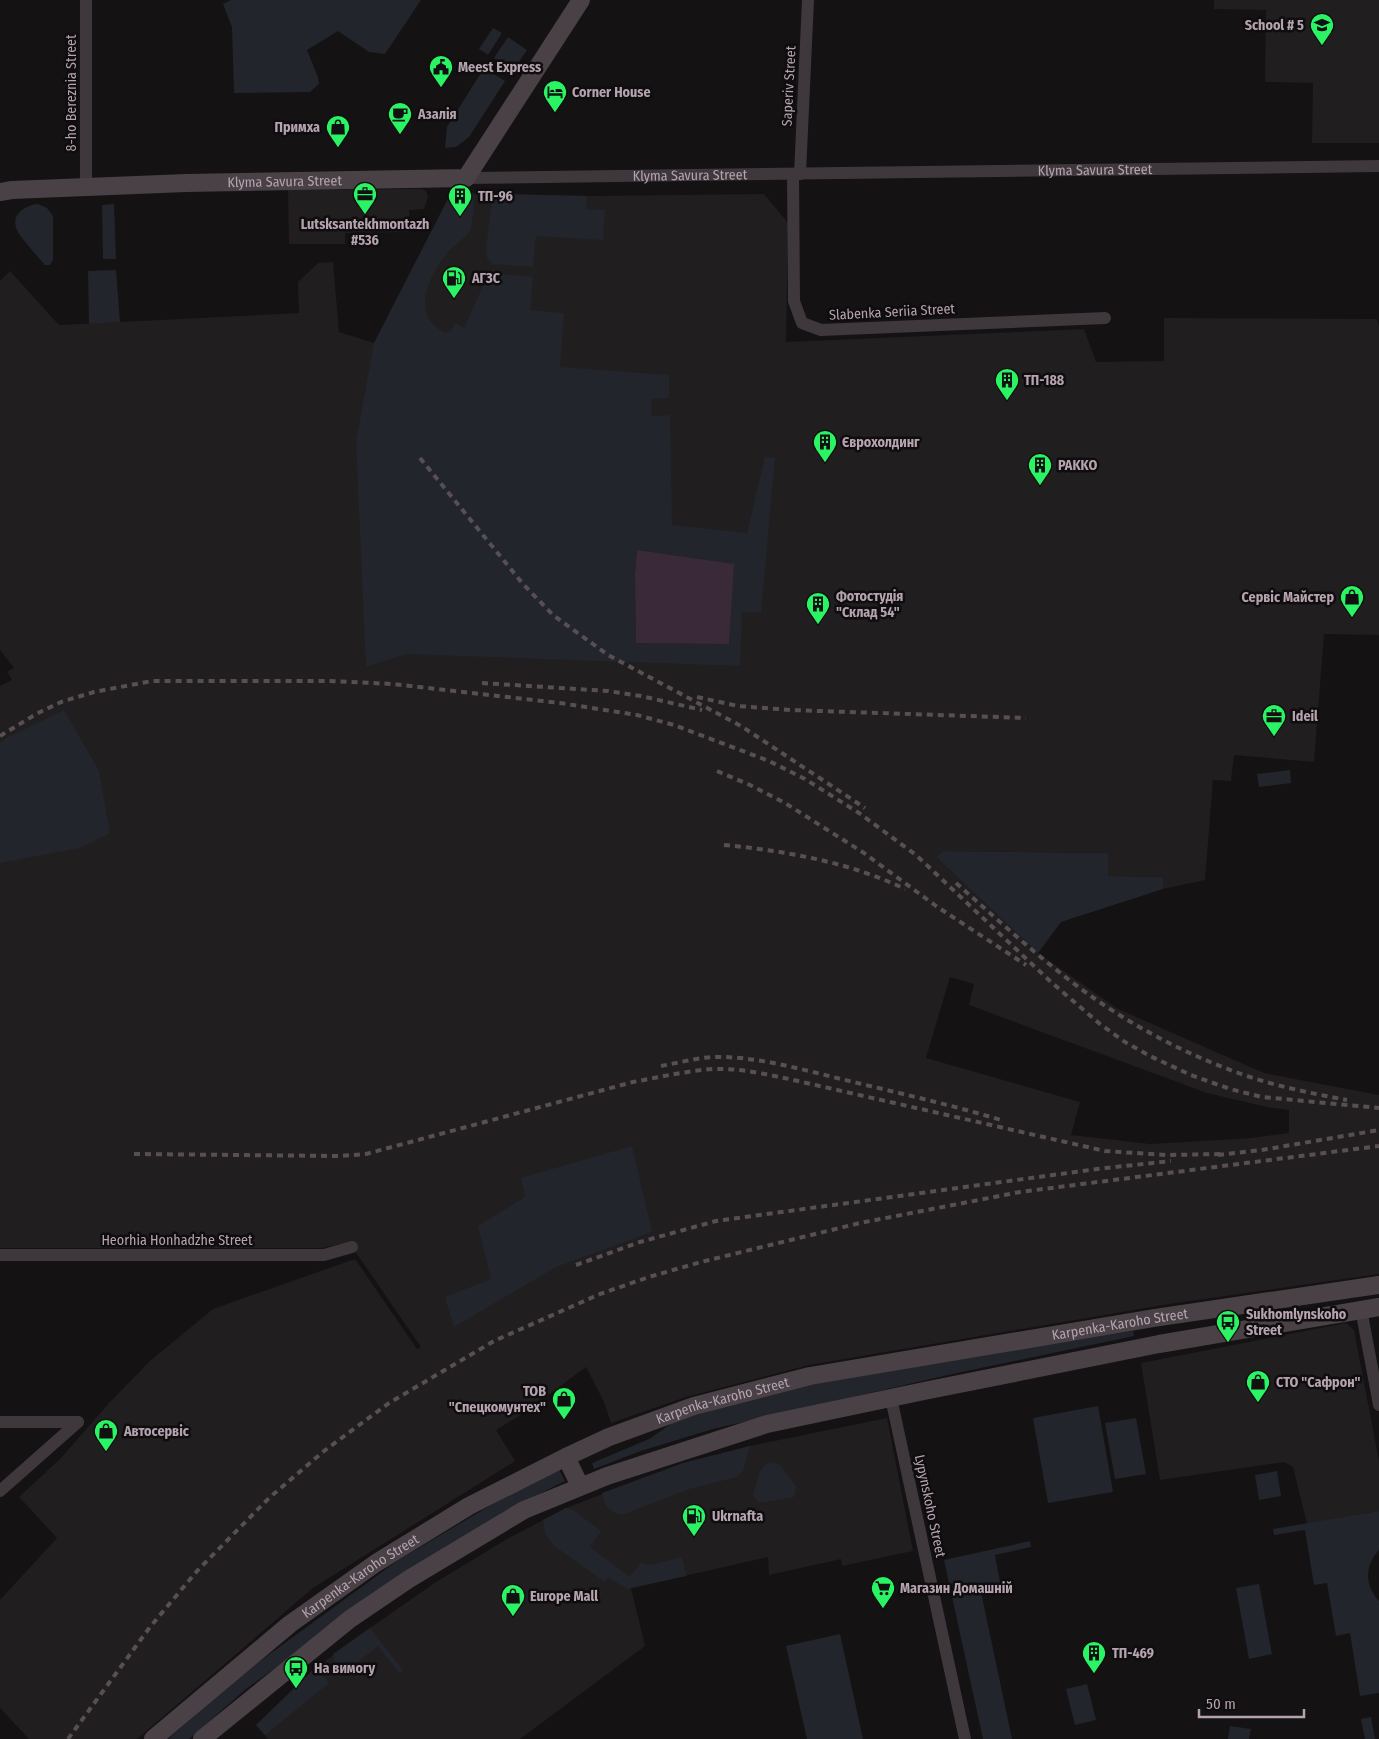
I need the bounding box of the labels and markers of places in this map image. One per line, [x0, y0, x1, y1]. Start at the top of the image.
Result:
school or university icon: School # 5 [1309, 12, 1335, 46]
place label: School # 5 [1245, 17, 1304, 34]
public building icon: Meest Express [428, 54, 454, 88]
place label: Meest Express [458, 59, 541, 76]
hotel icon: Corner House [542, 79, 568, 113]
place label: Corner House [572, 84, 651, 101]
cafe icon: Азалія [387, 101, 413, 135]
place label: Азалія [417, 106, 457, 123]
shop icon: Примха [325, 114, 351, 148]
place label: Примха [275, 119, 320, 136]
office icon: Lutsksantekhmontazh #536 [352, 181, 378, 215]
building icon: ТП-96 [447, 183, 473, 217]
place label: ТП-96 [478, 188, 513, 205]
place label: Lutsksantekhmontazh #536 [301, 216, 429, 249]
fuel station icon: АГЗС [441, 265, 467, 299]
place label: АГЗС [471, 270, 501, 287]
building icon: ТП-188 [994, 367, 1020, 401]
place label: ТП-188 [1024, 372, 1065, 389]
building icon: Єврохолдинг [812, 429, 838, 463]
place label: Єврохолдинг [842, 434, 920, 451]
building icon: PAKKO [1027, 452, 1053, 486]
place label: PAKKO [1058, 457, 1097, 474]
shop icon: Сервіс Майстер [1339, 584, 1365, 618]
place label: Фотостудія "Склад 54" [836, 588, 903, 621]
place label: Сервіс Майстер [1242, 589, 1334, 606]
building icon: Фотостудія "Склад 54" [805, 591, 831, 625]
office icon: Ideil [1261, 703, 1287, 737]
place label: Ideil [1292, 708, 1318, 725]
place label: Sukhomlynskoho Street [1246, 1306, 1347, 1339]
bus stop icon: Sukhomlynskoho Street [1215, 1309, 1241, 1343]
shop icon: СТО "Сафрон" [1245, 1369, 1271, 1403]
place label: СТО "Сафрон" [1276, 1374, 1361, 1391]
place label: ТОВ "Спецкомунтех" [449, 1383, 546, 1416]
shop icon: ТОВ "Спецкомунтех" [551, 1386, 577, 1420]
shop icon: Автосервіс [93, 1418, 119, 1452]
place label: Автосервіс [123, 1423, 190, 1440]
fuel station icon: Ukrnafta [681, 1503, 707, 1537]
place label: Ukrnafta [712, 1508, 763, 1525]
supermarket icon: Магазин Домашній [870, 1575, 896, 1609]
place label: Магазин Домашній [900, 1580, 1013, 1597]
shop icon: Europe Mall [500, 1583, 526, 1617]
place label: Europe Mall [530, 1588, 598, 1605]
building icon: ТП-469 [1081, 1640, 1107, 1674]
place label: ТП-469 [1112, 1645, 1154, 1662]
bus stop icon: На вимогу [283, 1655, 309, 1689]
place label: На вимогу [314, 1660, 375, 1677]

